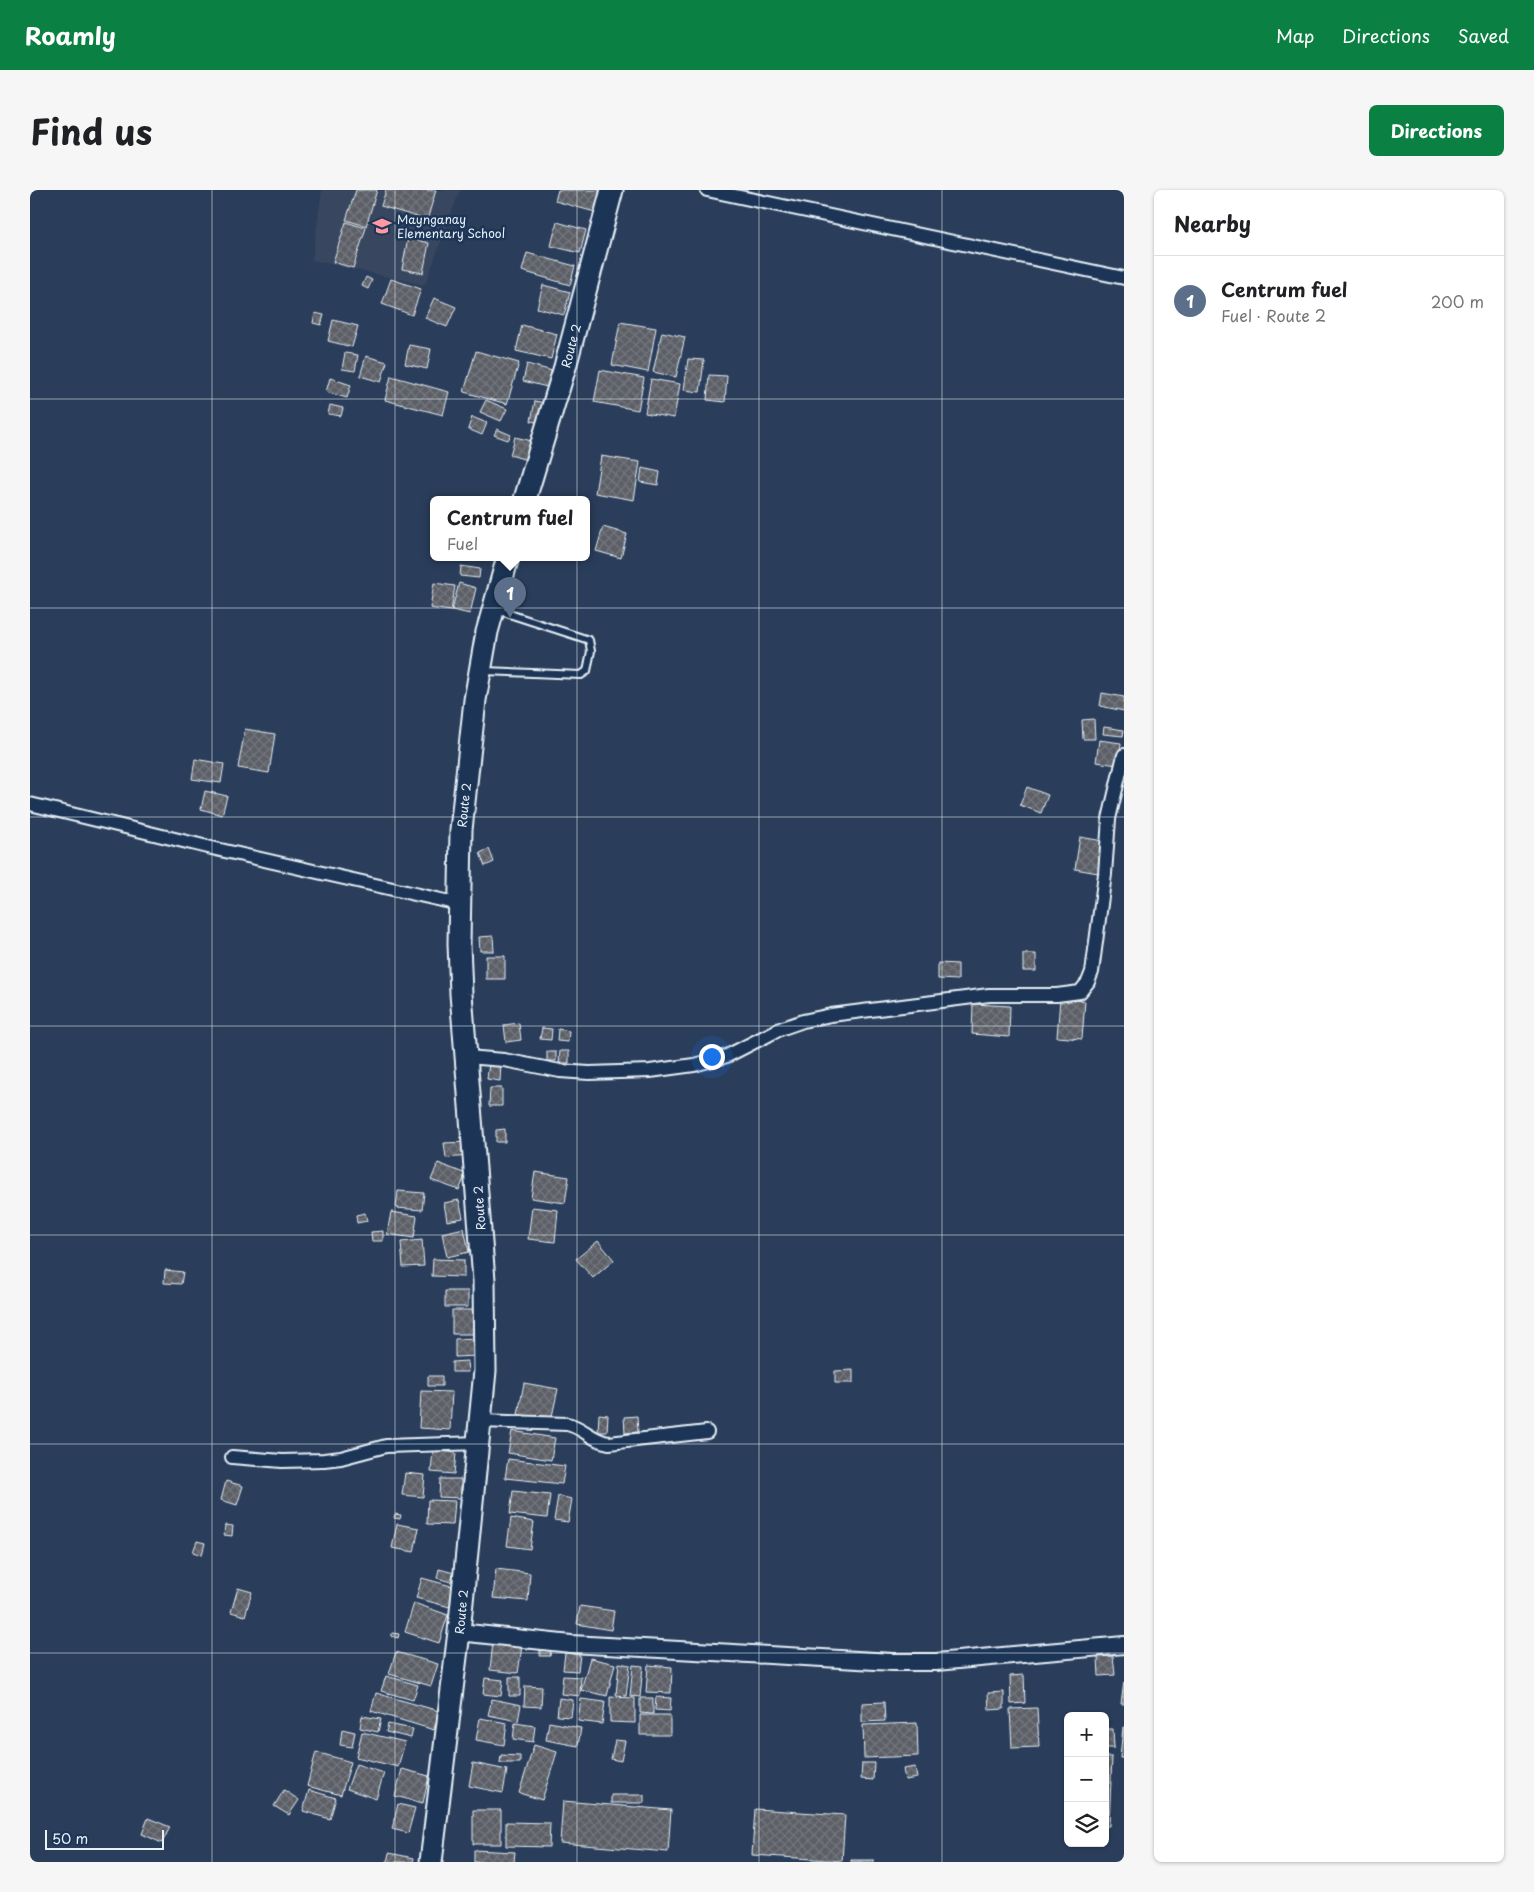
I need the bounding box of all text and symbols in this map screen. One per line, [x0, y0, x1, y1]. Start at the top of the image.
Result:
text: Roamly [25, 17, 116, 53]
text: Map [1276, 22, 1314, 49]
text: Directions [1342, 22, 1430, 49]
text: Saved [1458, 22, 1509, 49]
text: Find us [30, 104, 152, 157]
button: Directions [1369, 105, 1504, 156]
text: Nearby [1174, 207, 1251, 239]
place label: Maynganay Elementary School [397, 210, 505, 242]
school or university icon: Maynganay Elementary School [371, 215, 393, 237]
text: Centrum fuel [1221, 275, 1347, 303]
text: 1 [1186, 289, 1194, 313]
text: 200 m [1431, 289, 1484, 313]
text: Fuel · Route 2 [1221, 303, 1326, 327]
street label: Route 2 [556, 322, 585, 370]
popup [430, 496, 590, 561]
text: Centrum fuel [447, 503, 573, 531]
text: Fuel [447, 531, 478, 555]
pin: 1 [494, 577, 526, 618]
street label: Route 2 [452, 782, 475, 828]
your location [699, 1044, 725, 1070]
street label: Route 2 [468, 1185, 490, 1231]
street label: Route 2 [450, 1589, 472, 1635]
map controls [1064, 1712, 1109, 1847]
button: + [1064, 1712, 1109, 1757]
button: − [1064, 1757, 1109, 1802]
button: layers [1064, 1802, 1109, 1847]
scale bar [45, 1827, 164, 1850]
text: 50 m [52, 1828, 88, 1849]

